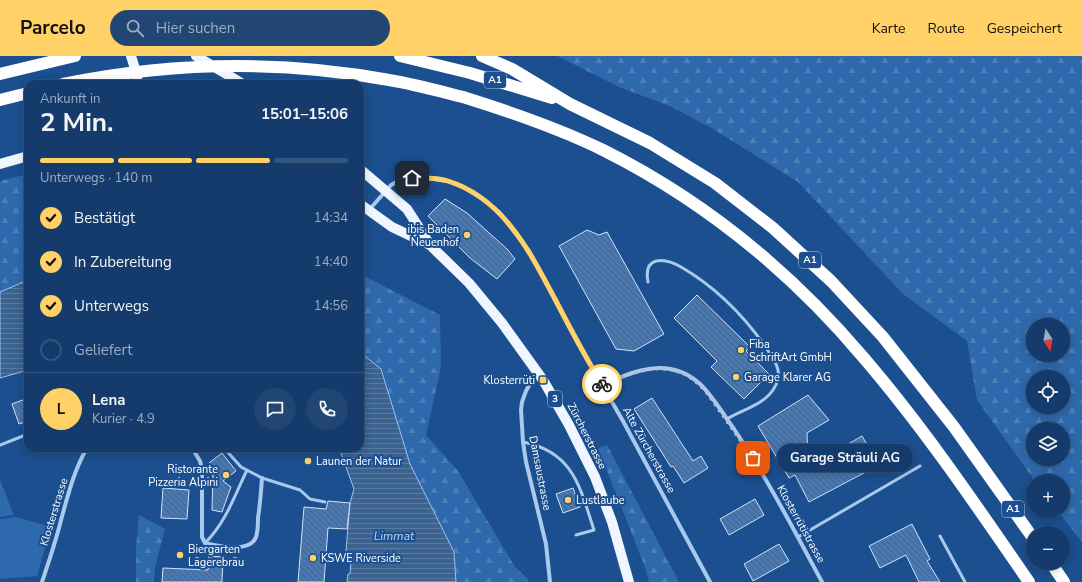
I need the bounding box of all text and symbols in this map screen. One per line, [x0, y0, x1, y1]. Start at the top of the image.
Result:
search box [110, 10, 390, 46]
text: Parcelo [20, 15, 86, 41]
icon: search [124, 17, 146, 39]
text: Hier suchen [156, 18, 235, 38]
text: Karte [872, 19, 906, 38]
text: Route [928, 19, 965, 38]
text: Gespeichert [987, 19, 1062, 38]
road number: A1 [484, 72, 506, 88]
text: Ankunft in [40, 90, 100, 108]
text: 15:01–15:06 [261, 104, 348, 124]
text: 2 Min. [40, 105, 113, 140]
pin [395, 161, 429, 195]
icon: home [401, 167, 423, 189]
text: Unterwegs · 140 m [40, 169, 152, 187]
icon: check [40, 207, 62, 229]
text: Bestätigt [74, 208, 135, 228]
text: 14:34 [314, 209, 348, 227]
place label: ibis Baden Neuenhof [408, 222, 459, 250]
marker: ibis Baden Neuenhof [462, 230, 472, 240]
icon: check [40, 251, 62, 273]
text: In Zubereitung [74, 252, 172, 272]
road number: A1 [799, 252, 821, 268]
text: 14:40 [314, 253, 348, 271]
icon: check [40, 295, 62, 317]
text: Unterwegs [74, 296, 149, 316]
text: 14:56 [314, 297, 348, 315]
north arrow [1026, 318, 1070, 362]
map controls [1026, 318, 1070, 570]
place label: Fiba SchriftArt GmbH [749, 337, 832, 365]
text: Geliefert [74, 340, 133, 360]
marker: Fiba SchriftArt GmbH [736, 345, 746, 355]
courier [582, 364, 622, 404]
place label: Garage Klarer AG [744, 370, 831, 385]
button: locate [1026, 370, 1070, 414]
marker: Garage Klarer AG [731, 372, 741, 382]
place label: Klosterrüti [483, 373, 535, 388]
icon: bike [591, 373, 613, 395]
marker: Klosterrüti [538, 375, 548, 385]
button: chat [254, 388, 296, 430]
button: phone [306, 388, 348, 430]
text: Lena [92, 390, 125, 410]
road number: 3 [548, 391, 562, 407]
text: L [57, 399, 65, 419]
street label: Zürcherstrasse [564, 400, 610, 472]
street label: Alte Zürcherstrasse [619, 404, 679, 496]
text: Kurier · 4.9 [92, 410, 155, 428]
button: layers [1026, 422, 1070, 466]
street label: Damsaustrasse [525, 434, 555, 512]
pin [736, 441, 770, 475]
callout: Garage Sträuli AG [777, 444, 913, 472]
icon: bag [742, 447, 764, 469]
text: Garage Sträuli AG [790, 449, 900, 467]
place label: Launen der Natur [316, 454, 402, 469]
marker: Launen der Natur [303, 456, 313, 466]
place label: Ristorante Pizzeria Alpini [148, 462, 218, 490]
marker: Ristorante Pizzeria Alpini [221, 470, 231, 480]
button: + [1026, 474, 1070, 518]
street label: Klosterstrasse [37, 476, 71, 548]
street label: Klosterrütistrasse [773, 482, 829, 566]
place label: Lustlaube [576, 493, 625, 508]
marker: Lustlaube [563, 495, 573, 505]
road number: A1 [1002, 501, 1024, 517]
button: − [1026, 526, 1070, 570]
water label: Limmat [374, 528, 415, 544]
place label: Biergarten Lägerebräu [188, 542, 244, 570]
marker: Biergarten Lägerebräu [175, 550, 185, 560]
place label: KSWE Riverside [321, 551, 401, 566]
marker: KSWE Riverside [308, 553, 318, 563]

